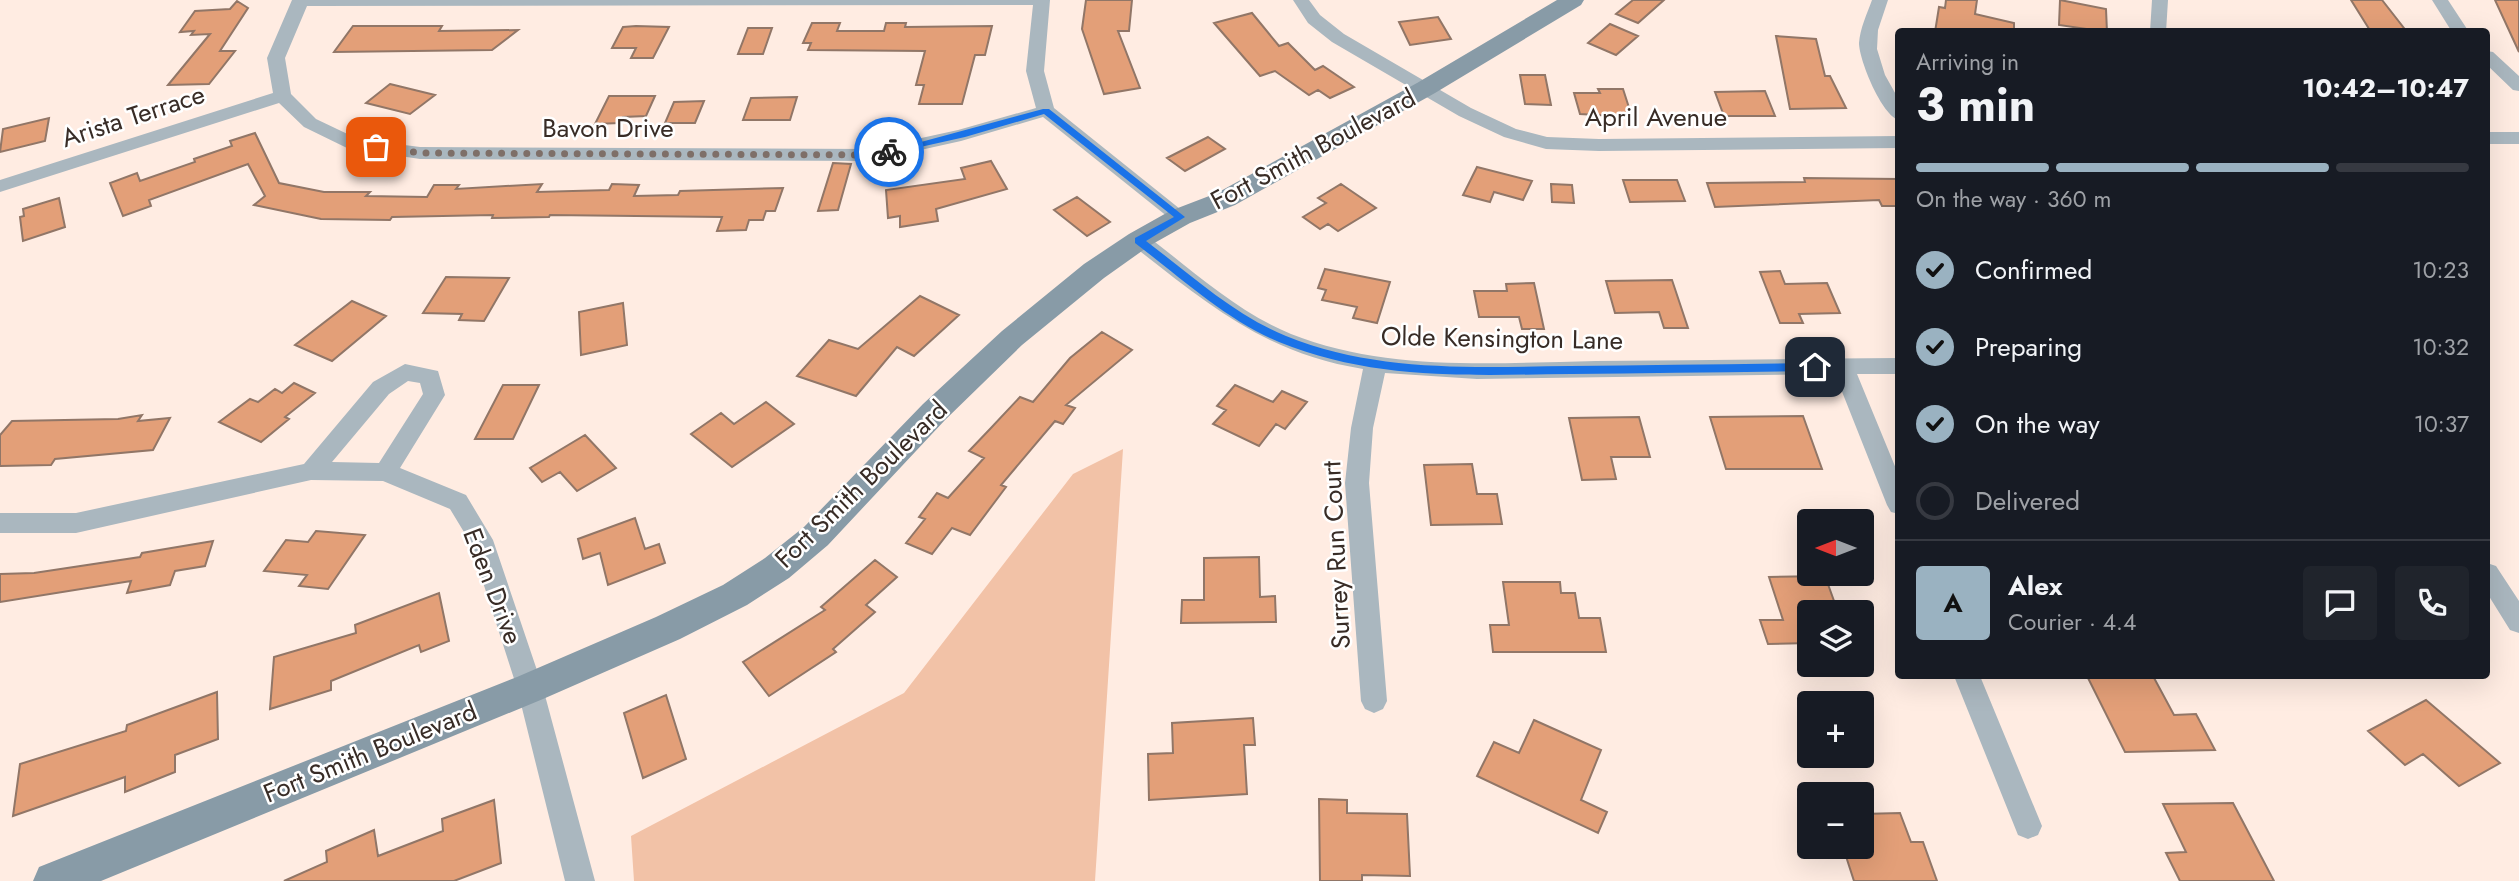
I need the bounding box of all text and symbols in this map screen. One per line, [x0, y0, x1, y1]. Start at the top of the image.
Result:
text: Arriving in [1916, 45, 2019, 79]
text: 10:42–10:47 [2302, 69, 2469, 107]
text: 3 min [1916, 72, 2035, 138]
street label: Arista Terrace [56, 75, 210, 157]
street label: Fort Smith Boulevard [1204, 79, 1422, 219]
street label: April Avenue [1585, 98, 1727, 136]
street label: Bavon Drive [542, 109, 674, 147]
pin [346, 117, 406, 177]
courier [854, 117, 924, 187]
icon: bag [357, 128, 395, 166]
icon: bike [870, 133, 908, 171]
text: On the way · 360 m [1916, 182, 2111, 216]
icon: check [1916, 251, 1954, 289]
text: Confirmed [1975, 251, 2092, 289]
text: 10:23 [2412, 253, 2469, 287]
street label: Olde Kensington Lane [1381, 317, 1623, 359]
icon: check [1916, 328, 1954, 366]
text: Preparing [1975, 328, 2082, 366]
text: 10:32 [2412, 330, 2469, 364]
pin [1785, 337, 1845, 397]
icon: home [1796, 348, 1834, 386]
street label: Fort Smith Boulevard [766, 391, 956, 577]
icon: check [1916, 405, 1954, 443]
text: On the way [1975, 405, 2100, 443]
text: 10:37 [2414, 407, 2469, 441]
street label: Surrey Run Court [1312, 459, 1360, 650]
text: Delivered [1975, 482, 2080, 520]
north arrow [1797, 509, 1874, 586]
map controls [1797, 509, 1874, 859]
street label: Eden Drive [453, 522, 533, 650]
button: chat [2303, 566, 2377, 640]
button: phone [2395, 566, 2469, 640]
text: Alex [2008, 567, 2062, 605]
text: A [1943, 584, 1963, 622]
button: layers [1797, 600, 1874, 677]
text: Courier · 4.4 [2008, 605, 2136, 639]
button: + [1797, 691, 1874, 768]
street label: Fort Smith Boulevard [257, 692, 483, 812]
button: − [1797, 782, 1874, 859]

